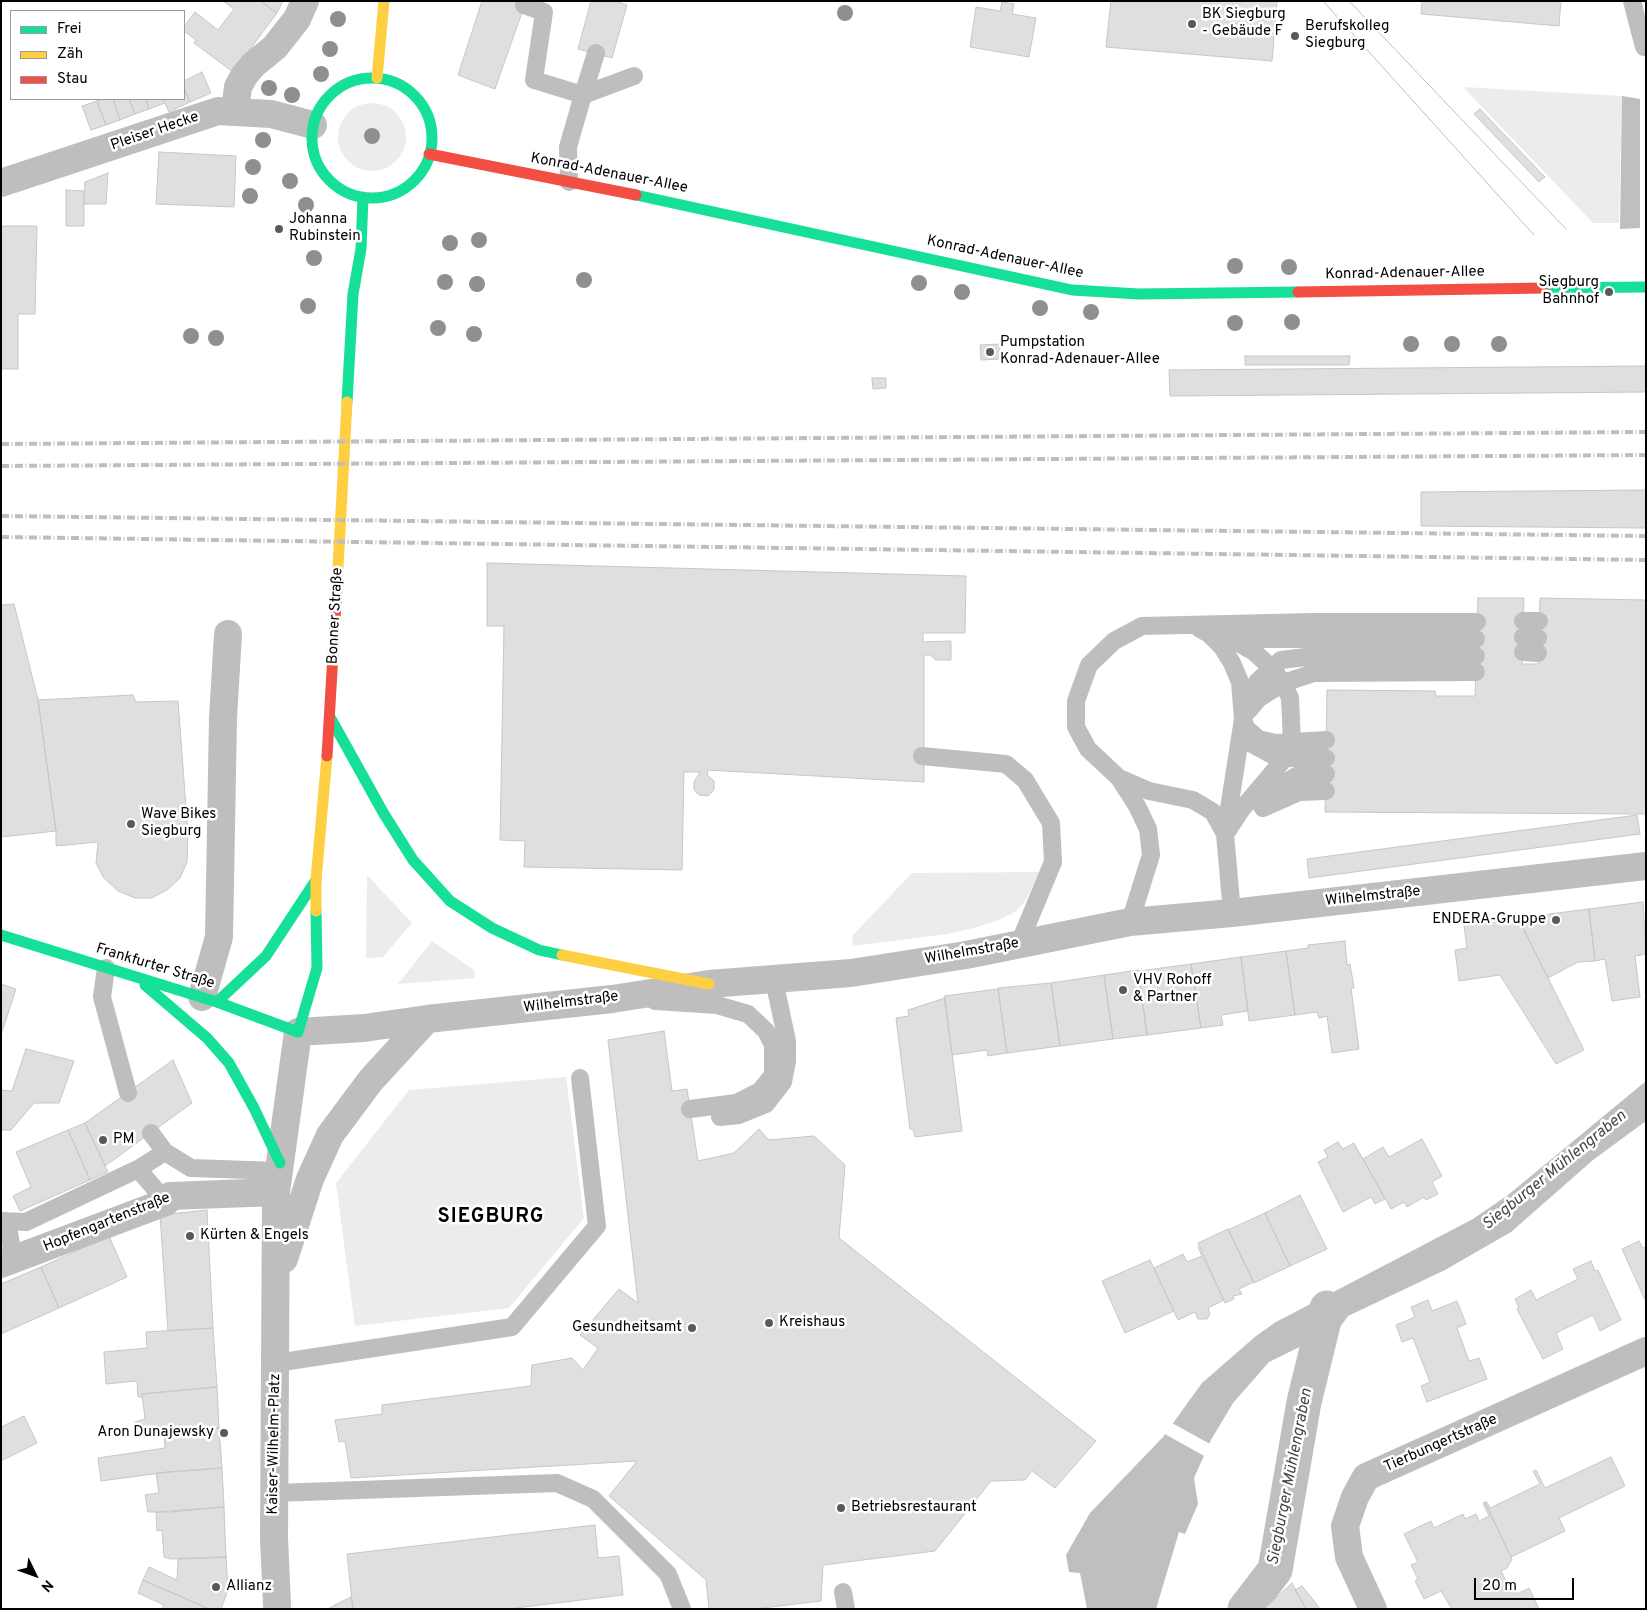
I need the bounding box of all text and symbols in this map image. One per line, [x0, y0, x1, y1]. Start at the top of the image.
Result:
place label: BK Siegburg - Gebäude F [1202, 6, 1286, 41]
legend [10, 10, 185, 100]
marker: BK Siegburg - Gebäude F [1186, 18, 1198, 30]
place label: Berufskolleg Siegburg [1305, 18, 1390, 53]
text: Frei [57, 20, 82, 39]
marker: Berufskolleg Siegburg [1289, 30, 1301, 42]
text: Zäh [57, 45, 83, 64]
text: Stau [57, 70, 88, 89]
street label: Pleiser Hecke [109, 109, 201, 155]
street label: Konrad-Adenauer-Allee [529, 150, 689, 198]
place label: Johanna Rubinstein [289, 211, 361, 246]
marker: Johanna Rubinstein [273, 223, 285, 235]
street label: Konrad-Adenauer-Allee [925, 233, 1085, 283]
street label: Konrad-Adenauer-Allee [1325, 264, 1485, 284]
place label: Siegburg Bahnhof [1539, 274, 1599, 309]
marker: Siegburg Bahnhof [1603, 286, 1615, 298]
place label: Pumpstation Konrad-Adenauer-Allee [1000, 334, 1160, 369]
marker: Pumpstation Konrad-Adenauer-Allee [984, 346, 996, 358]
street label: Bonner Straße [324, 567, 348, 665]
place label: Wave Bikes Siegburg [141, 806, 216, 841]
marker: Wave Bikes Siegburg [125, 818, 137, 830]
street label: Wilhelmstraße [1325, 883, 1421, 911]
place label: ENDERA-Gruppe [1432, 911, 1546, 929]
marker: ENDERA-Gruppe [1550, 914, 1562, 926]
street label: Wilhelmstraße [923, 935, 1021, 969]
street label: Frankfurter Straße [93, 940, 217, 994]
place label: VHV Rohoff & Partner [1133, 972, 1211, 1007]
marker: VHV Rohoff & Partner [1117, 984, 1129, 996]
street label: Wilhelmstraße [523, 988, 619, 1018]
water label: Siegburger Mühlengraben [1479, 1107, 1631, 1235]
place label: PM [113, 1131, 135, 1149]
marker: PM [97, 1134, 109, 1146]
street label: Hopfengartenstraße [41, 1189, 173, 1257]
district label: SIEGBURG [437, 1206, 545, 1230]
place label: Kürten & Engels [200, 1227, 309, 1245]
marker: Kürten & Engels [184, 1230, 196, 1242]
place label: Kreishaus [779, 1314, 845, 1332]
marker: Kreishaus [763, 1317, 775, 1329]
place label: Gesundheitsamt [572, 1319, 682, 1337]
marker: Gesundheitsamt [686, 1322, 698, 1334]
street label: Kaiser-Wilhelm-Platz [265, 1373, 285, 1515]
water label: Siegburger Mühlengraben [1264, 1387, 1318, 1567]
street label: Tierbungertstraße [1382, 1411, 1500, 1477]
place label: Aron Dunajewsky [97, 1424, 214, 1442]
marker: Aron Dunajewsky [218, 1427, 230, 1439]
place label: Betriebsrestaurant [851, 1499, 977, 1517]
marker: Betriebsrestaurant [835, 1502, 847, 1514]
north arrow [10, 1550, 60, 1600]
scale bar [1477, 1568, 1577, 1600]
text: N [37, 1576, 56, 1595]
text: 20 m [1482, 1577, 1517, 1596]
place label: Allianz [226, 1578, 272, 1596]
marker: Allianz [210, 1581, 222, 1593]

